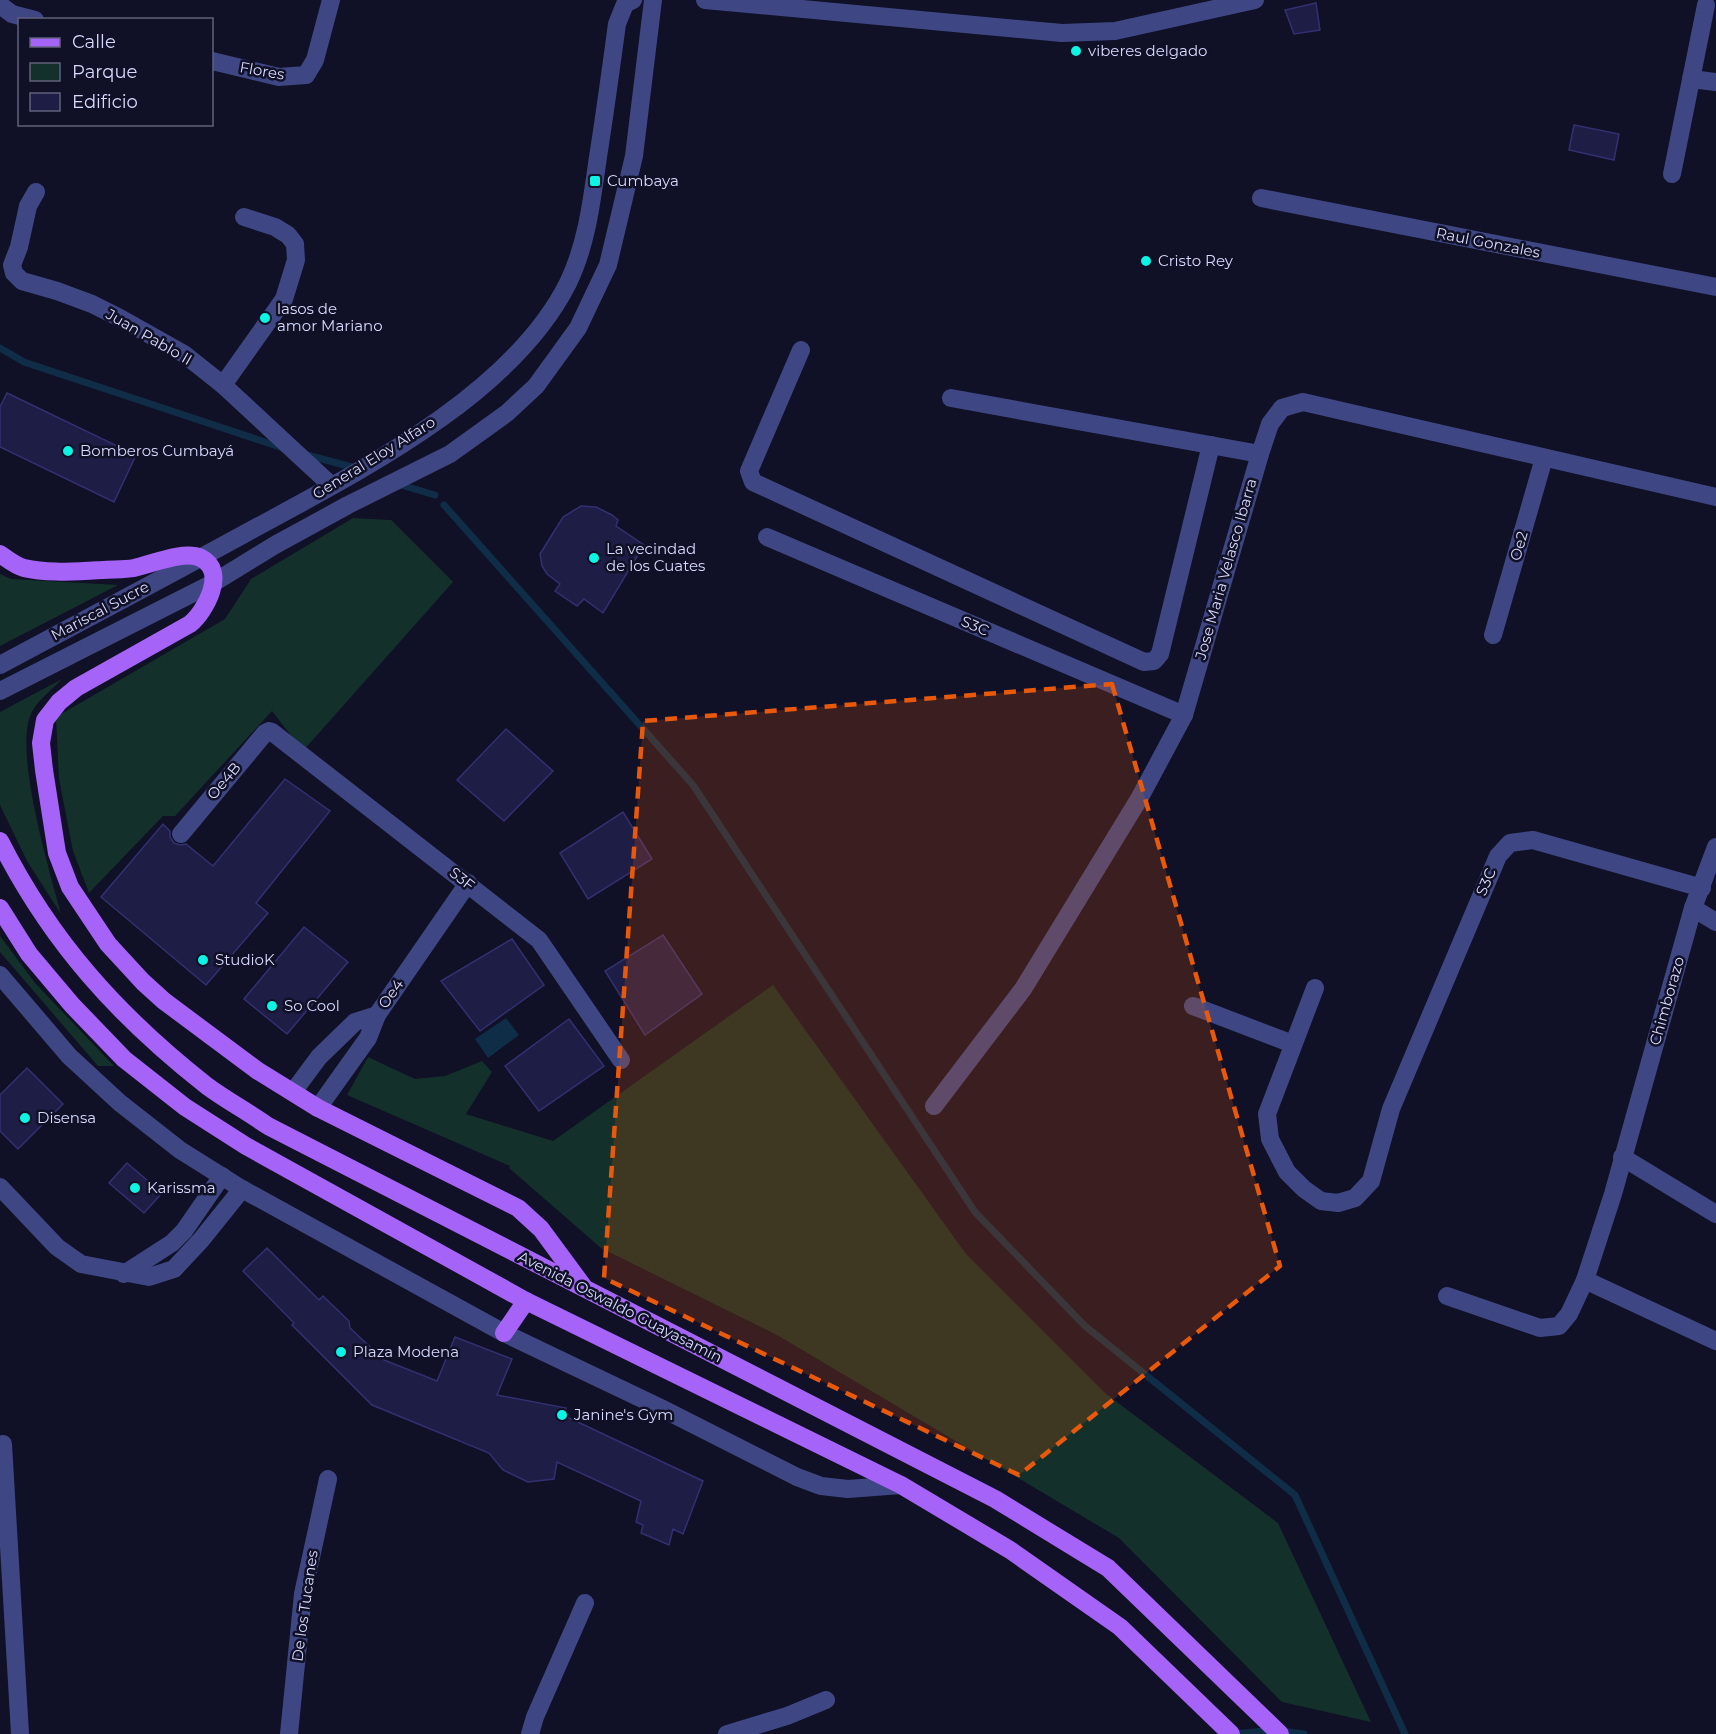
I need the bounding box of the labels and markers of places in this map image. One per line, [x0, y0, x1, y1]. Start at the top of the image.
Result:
place label: viberes delgado [1088, 41, 1208, 60]
marker: viberes delgado [1069, 44, 1083, 58]
place label: Cumbaya [607, 171, 679, 190]
marker: Cumbaya [588, 174, 602, 188]
place label: Cristo Rey [1158, 251, 1234, 270]
marker: Cristo Rey [1139, 254, 1153, 268]
place label: lasos de amor Mariano [277, 299, 383, 335]
marker: lasos de amor Mariano [258, 311, 272, 325]
place label: Bomberos Cumbayá [80, 441, 234, 460]
marker: Bomberos Cumbayá [61, 444, 75, 458]
place label: La vecindad de los Cuates [606, 539, 705, 575]
marker: La vecindad de los Cuates [587, 551, 601, 565]
place label: StudioK [215, 950, 275, 969]
marker: StudioK [196, 953, 210, 967]
place label: So Cool [284, 996, 340, 1015]
marker: So Cool [265, 999, 279, 1013]
place label: Disensa [37, 1108, 96, 1127]
marker: Disensa [18, 1111, 32, 1125]
place label: Karissma [147, 1178, 216, 1197]
marker: Karissma [128, 1181, 142, 1195]
place label: Plaza Modena [353, 1342, 459, 1361]
marker: Plaza Modena [334, 1345, 348, 1359]
place label: Janine's Gym [573, 1405, 673, 1424]
marker: Janine's Gym [555, 1408, 569, 1422]

